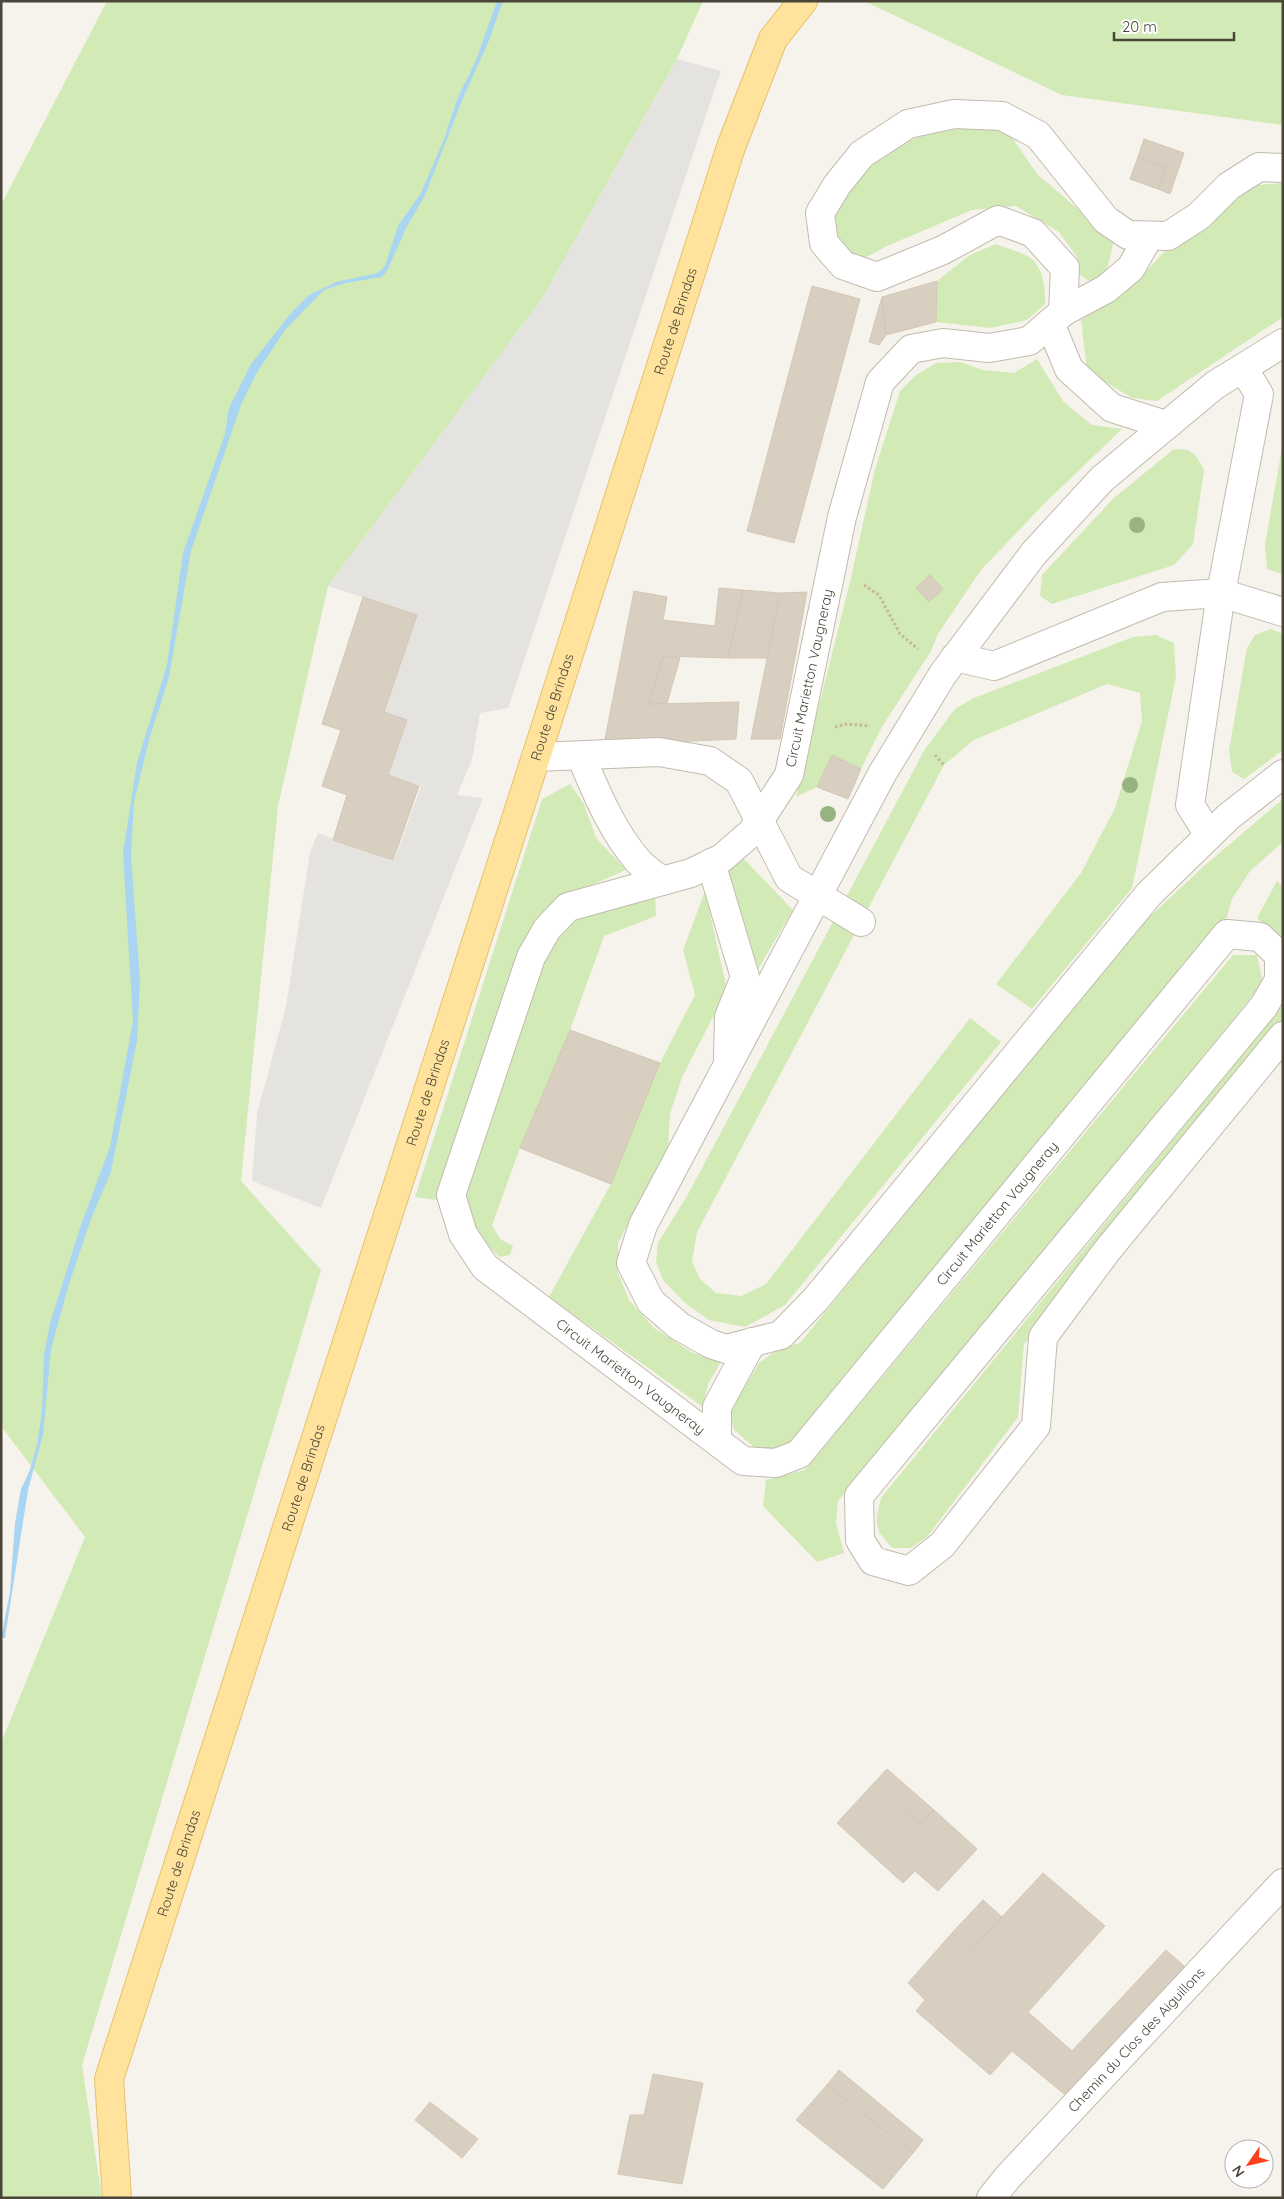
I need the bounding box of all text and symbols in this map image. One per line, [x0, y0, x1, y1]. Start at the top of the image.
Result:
scale bar [1114, 10, 1234, 42]
text: 20 m [1122, 17, 1157, 36]
street label: Route de Brindas [650, 265, 701, 377]
street label: Circuit Marietton Vaugneray [781, 587, 837, 769]
street label: Route de Brindas [526, 651, 578, 763]
street label: Route de Brindas [402, 1037, 453, 1148]
street label: Circuit Marietton Vaugneray [932, 1137, 1062, 1289]
street label: Circuit Marietton Vaugneray [552, 1315, 709, 1438]
street label: Route de Brindas [277, 1422, 329, 1534]
street label: Route de Brindas [153, 1807, 204, 1919]
street label: Chemin du Clos des Aiguillons [1064, 1963, 1209, 2116]
north arrow [1224, 2139, 1274, 2189]
text: N [1228, 2162, 1249, 2181]

